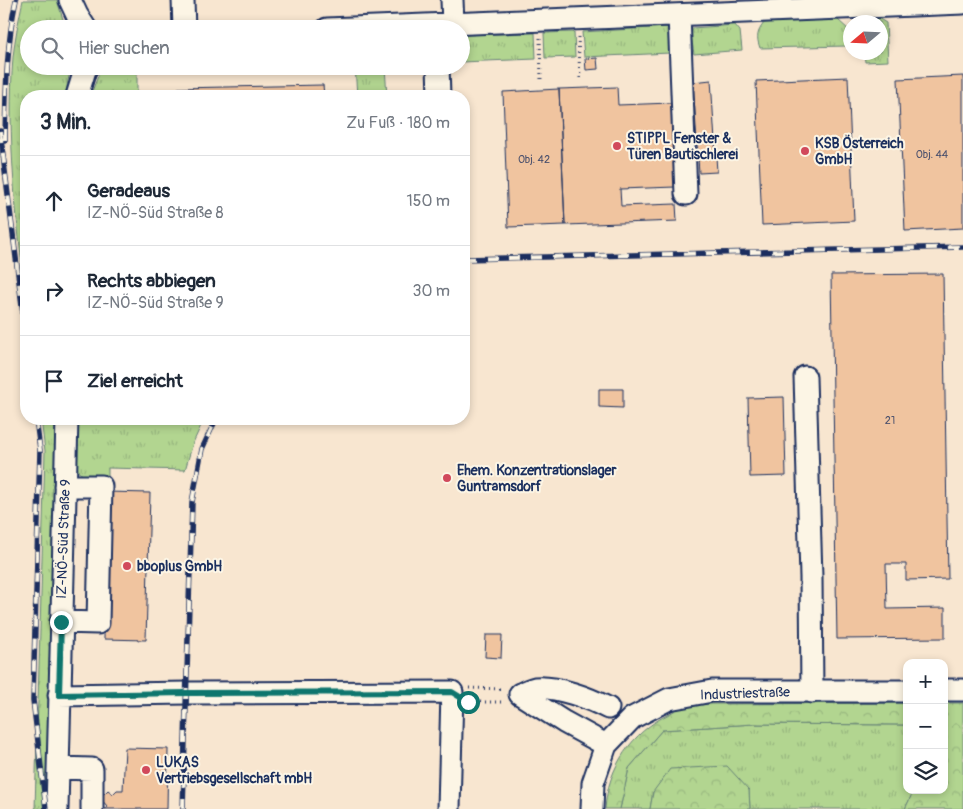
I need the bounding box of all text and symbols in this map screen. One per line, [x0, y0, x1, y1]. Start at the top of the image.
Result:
north arrow [843, 15, 888, 60]
search box [20, 20, 470, 75]
icon: search [38, 34, 66, 62]
text: Hier suchen [78, 36, 170, 60]
text: 3 Min. [40, 109, 91, 136]
text: Zu Fuß · 180 m [346, 113, 450, 133]
place label: STIPPL Fenster & Türen Bautischlerei [626, 130, 738, 163]
place label: KSB Österreich GmbH [815, 134, 904, 168]
marker: STIPPL Fenster & Türen Bautischlerei [611, 140, 623, 152]
marker: KSB Österreich GmbH [799, 145, 811, 157]
house number: Obj. 44 [916, 148, 949, 161]
house number: Obj. 42 [518, 153, 550, 166]
text: Geradeaus [87, 179, 170, 203]
icon: ahead [40, 187, 68, 215]
text: 150 m [406, 191, 450, 211]
text: IZ-NÖ-Süd Straße 8 [87, 203, 224, 223]
text: Rechts abbiegen [87, 269, 216, 293]
icon: right [40, 277, 68, 305]
text: 30 m [412, 281, 450, 301]
text: IZ-NÖ-Süd Straße 9 [87, 293, 224, 313]
icon: arrive [40, 367, 68, 395]
text: Ziel erreicht [87, 369, 183, 393]
house number: 21 [885, 414, 895, 427]
place label: Ehem. Konzentrationslager Guntramsdorf [457, 462, 618, 495]
marker: Ehem. Konzentrationslager Guntramsdorf [441, 472, 453, 484]
street label: IZ-NÖ-Süd Straße 9 [52, 479, 74, 599]
place label: bboplus GmbH [137, 558, 222, 575]
marker: bboplus GmbH [121, 560, 133, 572]
route end [50, 611, 73, 634]
map controls [903, 659, 948, 794]
button: + [903, 659, 948, 704]
street label: Industriestraße [700, 683, 790, 704]
route start [457, 691, 480, 714]
button: − [903, 704, 948, 749]
button: layers [903, 749, 948, 794]
place label: LUKAS Vertriebsgesellschaft mbH [156, 754, 312, 787]
marker: LUKAS Vertriebsgesellschaft mbH [140, 764, 152, 776]

